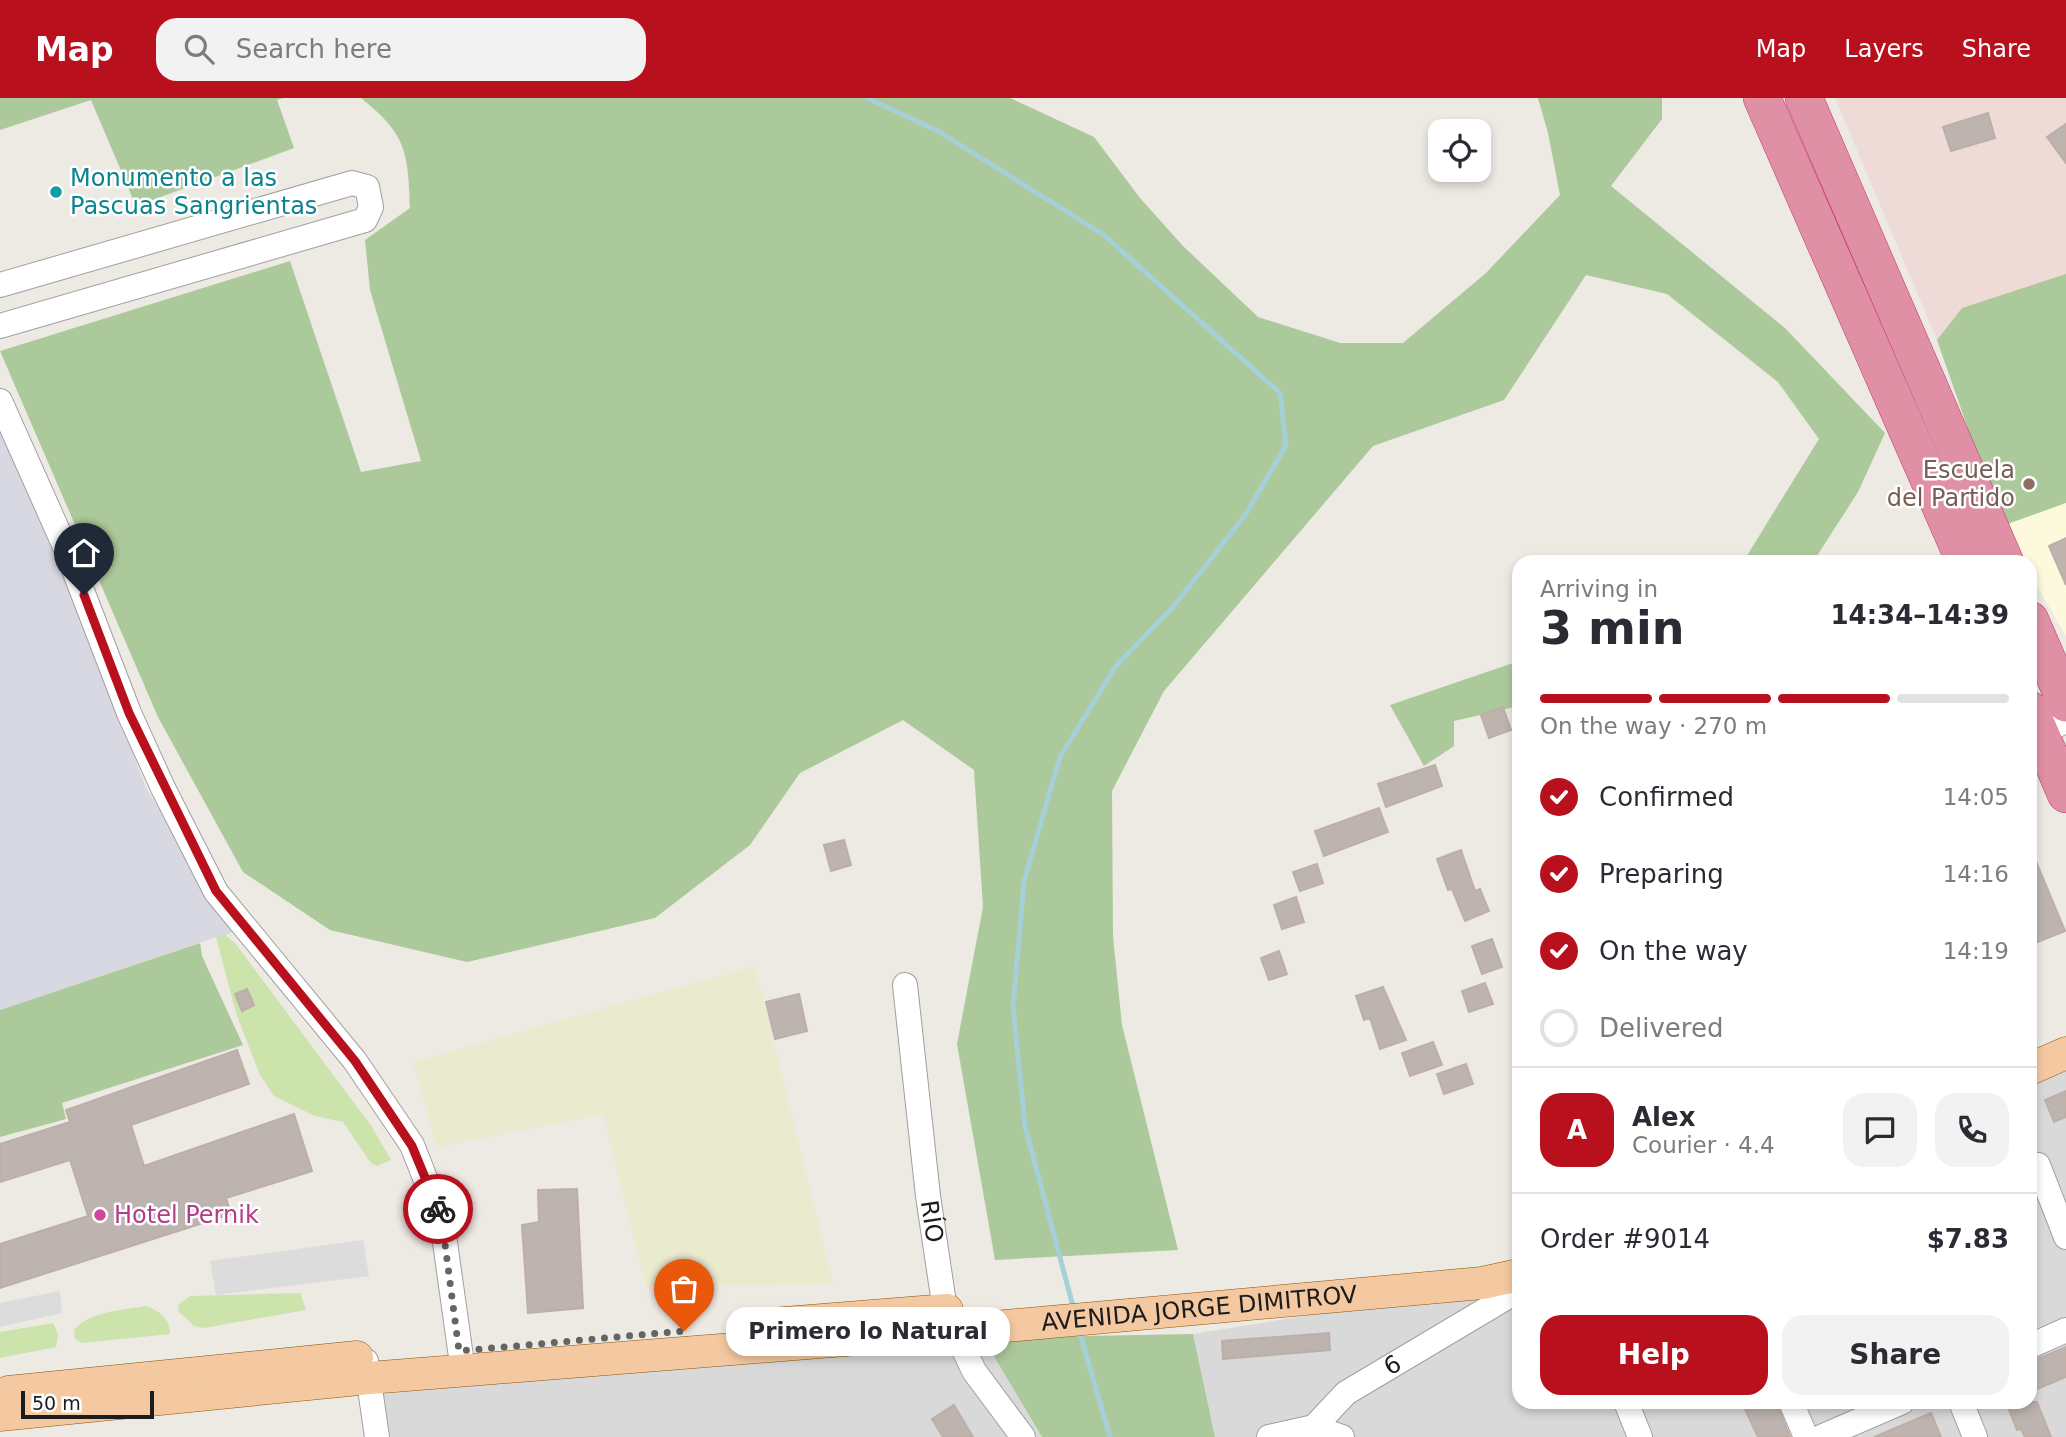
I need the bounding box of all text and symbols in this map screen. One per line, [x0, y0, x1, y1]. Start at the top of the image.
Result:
search box [156, 18, 646, 81]
text: Map [35, 30, 114, 69]
icon: search [180, 30, 218, 68]
text: Search here [236, 34, 392, 64]
text: Map [1756, 35, 1806, 63]
text: Layers [1844, 35, 1924, 63]
text: Share [1962, 35, 2031, 63]
map controls [1428, 119, 1491, 182]
button: locate [1428, 119, 1491, 182]
place label: Monumento a las Pascuas Sangrientas [70, 164, 317, 220]
marker: Monumento a las Pascuas Sangrientas [48, 184, 64, 200]
place label: Escuela del Partido [1887, 456, 2015, 512]
marker: Escuela del Partido [2021, 476, 2037, 492]
pin [54, 523, 114, 595]
icon: home [65, 534, 103, 572]
text: Arriving in [1540, 576, 1658, 602]
text: 14:34–14:39 [1830, 600, 2009, 630]
text: 3 min [1540, 601, 1684, 655]
text: On the way · 270 m [1540, 713, 1767, 739]
icon: check [1540, 778, 1578, 816]
text: Confirmed [1599, 782, 1734, 812]
text: 14:05 [1943, 784, 2009, 810]
icon: check [1540, 855, 1578, 893]
text: Preparing [1599, 859, 1724, 889]
text: 14:16 [1943, 861, 2009, 887]
icon: check [1540, 932, 1578, 970]
text: On the way [1599, 936, 1748, 966]
text: 14:19 [1943, 938, 2009, 964]
text: Delivered [1599, 1013, 1723, 1043]
button: chat [1843, 1093, 1917, 1167]
button: phone [1935, 1093, 2009, 1167]
text: Alex [1632, 1102, 1695, 1132]
text: A [1567, 1115, 1587, 1145]
text: Courier · 4.4 [1632, 1132, 1775, 1158]
courier [403, 1174, 473, 1244]
icon: bike [419, 1190, 457, 1228]
street label: RÍO [915, 1198, 949, 1245]
place label: Hotel Pernik [114, 1201, 259, 1229]
marker: Hotel Pernik [92, 1207, 108, 1223]
text: Order #9014 [1540, 1224, 1710, 1254]
text: $7.83 [1927, 1224, 2009, 1254]
pin [654, 1259, 714, 1331]
icon: bag [665, 1270, 703, 1308]
street label: AVENIDA JORGE DIMITROV [1040, 1280, 1359, 1337]
callout: Primero lo Natural [726, 1306, 1010, 1356]
button: Help [1540, 1315, 1768, 1395]
button: Share [1782, 1315, 2009, 1395]
text: Primero lo Natural [748, 1318, 988, 1344]
street label: 6 [1379, 1349, 1406, 1381]
scale bar [21, 1388, 154, 1420]
text: 50 m [32, 1392, 81, 1414]

